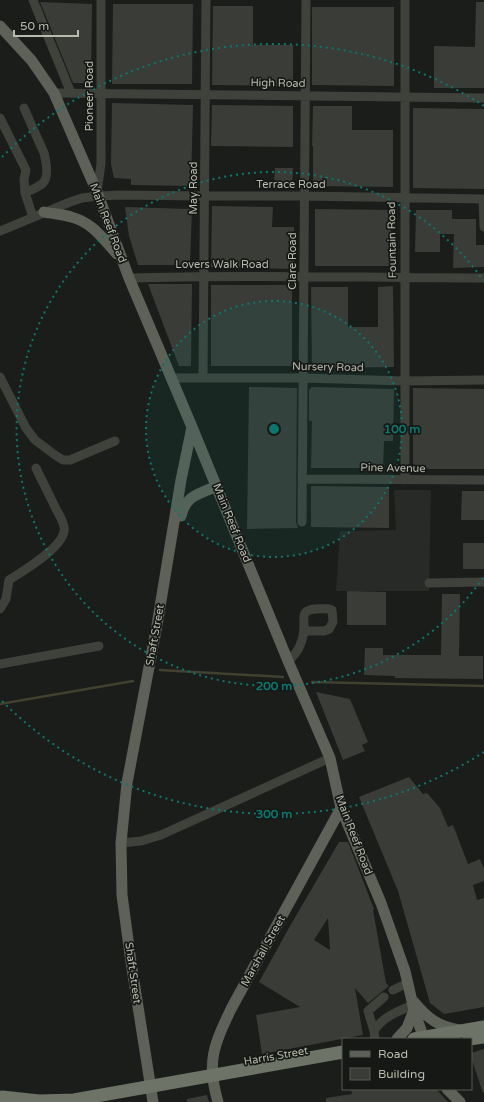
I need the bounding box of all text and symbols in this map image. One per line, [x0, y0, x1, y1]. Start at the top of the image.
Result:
scale bar [14, 12, 78, 38]
text: 50 m [20, 19, 49, 33]
street label: Pioneer Road [83, 61, 96, 131]
street label: High Road [250, 76, 306, 90]
street label: May Road [187, 161, 200, 215]
street label: Terrace Road [256, 178, 326, 191]
street label: Main Reef Road [87, 181, 129, 265]
street label: Fountain Road [385, 202, 399, 278]
street label: Clare Road [286, 232, 299, 290]
street label: Lovers Walk Road [175, 258, 269, 271]
street label: Nursery Road [292, 360, 364, 374]
centre of rings [267, 422, 281, 436]
text: 100 m [384, 422, 420, 436]
street label: Pine Avenue [360, 461, 426, 475]
street label: Main Reef Road [210, 482, 254, 564]
street label: Shaft Street [143, 603, 167, 667]
text: 200 m [256, 679, 292, 693]
street label: Main Reef Road [333, 793, 375, 877]
text: 300 m [256, 807, 292, 821]
street label: Marshall Street [238, 913, 288, 989]
street label: Shaft Street [122, 941, 144, 1005]
legend [342, 1038, 472, 1090]
street label: Harris Street [243, 1044, 309, 1068]
text: Road [378, 1047, 408, 1061]
text: Building [378, 1067, 425, 1081]

